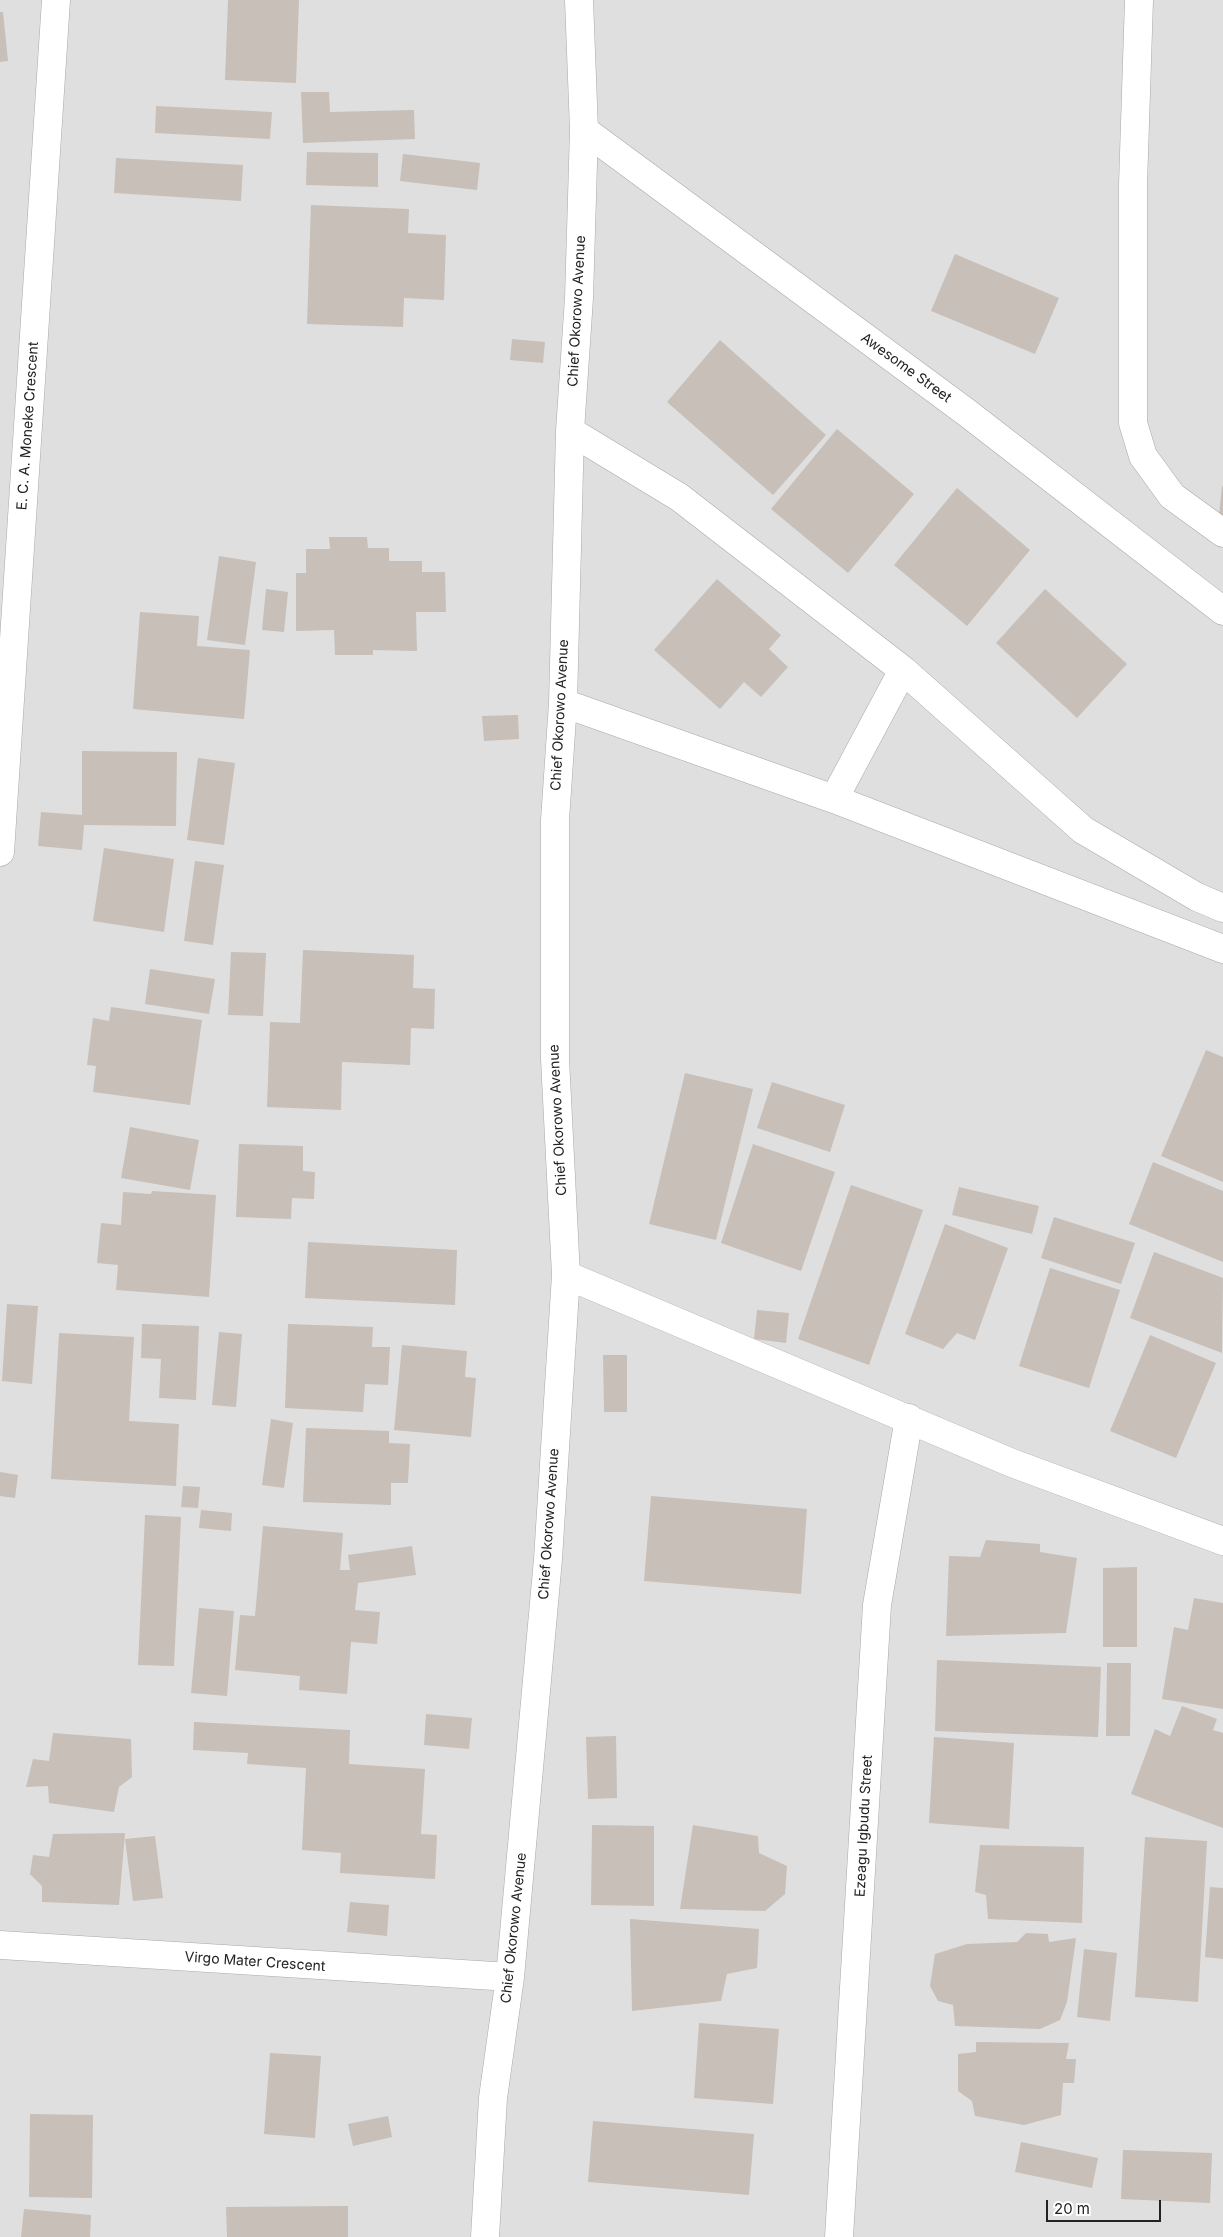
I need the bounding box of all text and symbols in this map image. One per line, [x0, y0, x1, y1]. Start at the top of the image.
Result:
street label: Chief Okorowo Avenue [565, 235, 589, 387]
street label: Awesome Street [857, 330, 955, 406]
street label: E. C. A. Moneke Crescent [14, 341, 42, 511]
street label: Chief Okorowo Avenue [548, 639, 572, 791]
street label: Chief Okorowo Avenue [546, 1044, 570, 1196]
street label: Chief Okorowo Avenue [535, 1448, 563, 1600]
street label: Ezeagu Igbudu Street [852, 1754, 876, 1898]
street label: Chief Okorowo Avenue [498, 1852, 530, 2004]
street label: Virgo Mater Crescent [184, 1949, 326, 1975]
scale bar [1048, 2190, 1163, 2222]
text: 20 m [1054, 2199, 1090, 2218]

